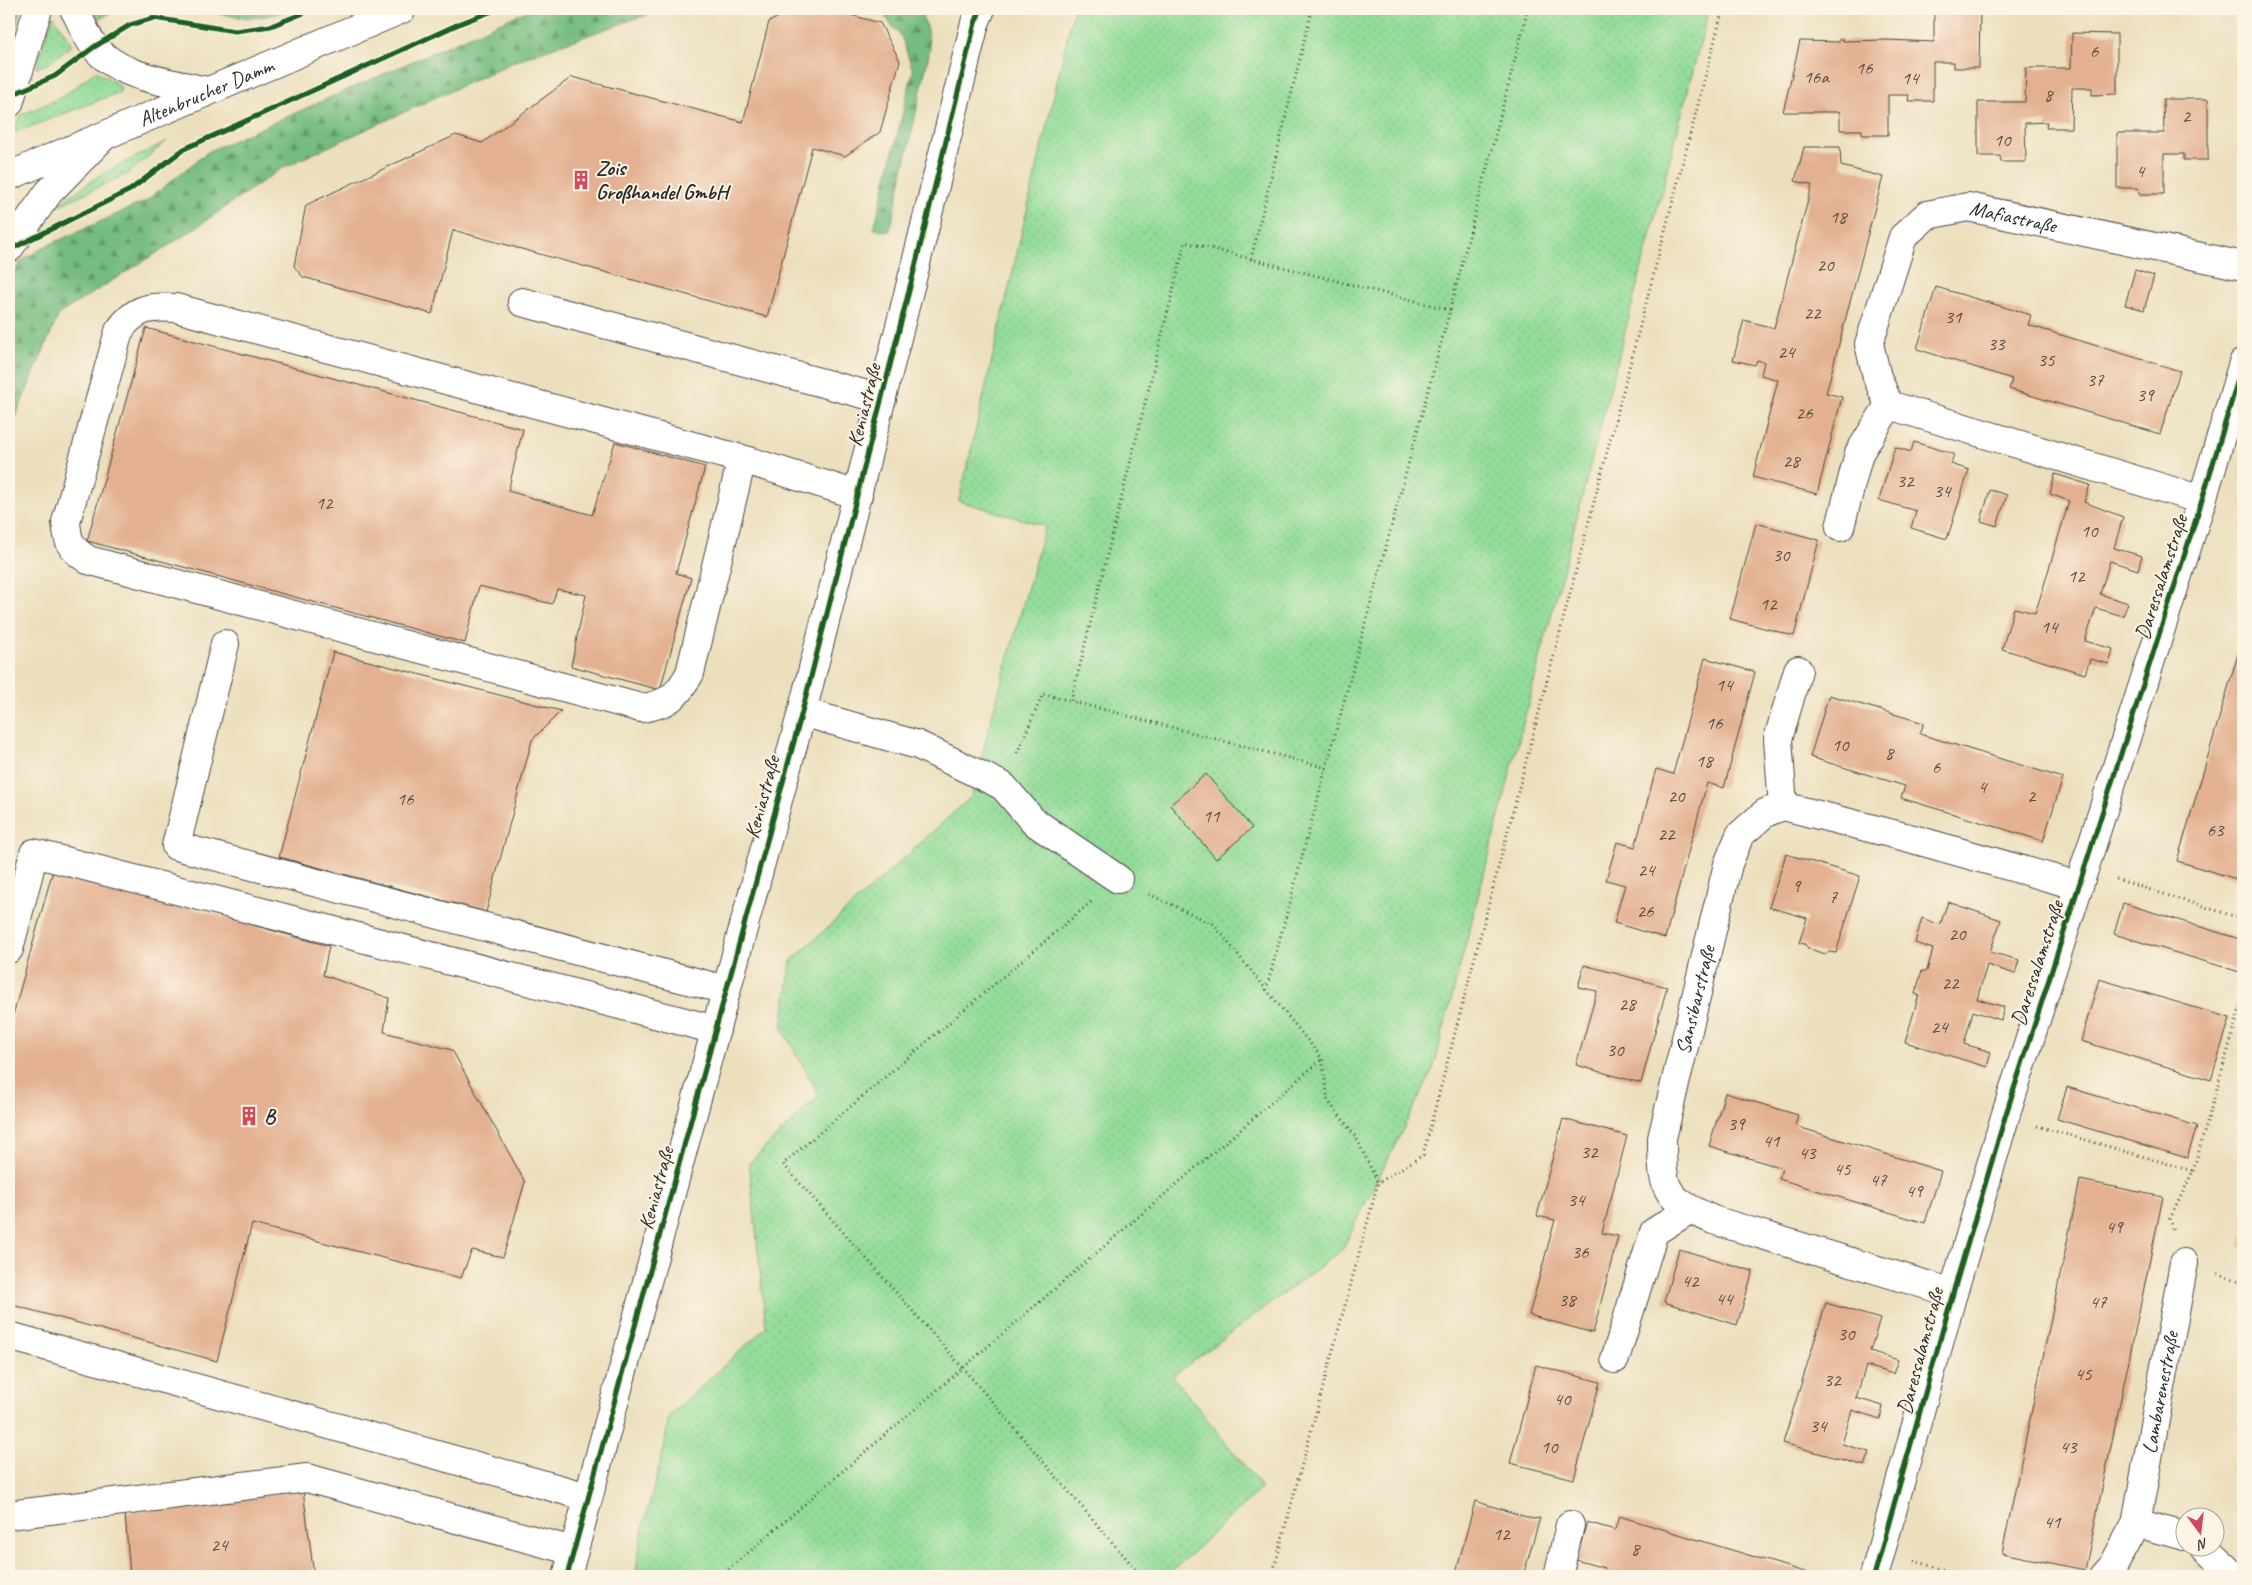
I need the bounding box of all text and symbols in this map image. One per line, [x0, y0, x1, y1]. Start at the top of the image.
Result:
house number: 6 [2090, 39, 2100, 63]
street label: Altenbrucher Damm [135, 51, 279, 132]
house number: 16 [1855, 56, 1874, 80]
house number: 16a [1803, 65, 1830, 89]
house number: 14 [1901, 66, 1921, 90]
house number: 8 [2044, 83, 2055, 107]
house number: 2 [2182, 104, 2192, 128]
house number: 10 [1993, 128, 2012, 152]
place label: Zois Großhandel GmbH [596, 155, 732, 205]
house number: 4 [2136, 159, 2147, 183]
building icon: Zois Großhandel GmbH [570, 169, 592, 191]
street label: Mafiastraße [1967, 195, 2061, 239]
house number: 18 [1829, 205, 1849, 229]
house number: 20 [1816, 253, 1835, 277]
house number: 22 [1803, 301, 1822, 325]
house number: 31 [1944, 305, 1963, 329]
house number: 33 [1987, 332, 2006, 356]
house number: 24 [1777, 340, 1797, 364]
house number: 35 [2037, 348, 2056, 372]
street label: Keniastraße [841, 359, 887, 449]
house number: 37 [2086, 368, 2105, 392]
house number: 39 [2136, 383, 2155, 407]
house number: 26 [1795, 401, 1814, 425]
house number: 28 [1782, 449, 1802, 473]
house number: 32 [1896, 469, 1915, 493]
house number: 34 [1933, 479, 1953, 503]
house number: 12 [315, 491, 334, 515]
street label: Daressalamstraße [2129, 509, 2194, 643]
house number: 10 [2080, 519, 2099, 543]
house number: 30 [1772, 543, 1791, 567]
house number: 12 [2067, 564, 2086, 588]
house number: 12 [1759, 592, 1778, 616]
house number: 14 [2040, 615, 2060, 639]
house number: 14 [1715, 673, 1735, 697]
house number: 16 [1705, 711, 1724, 735]
house number: 10 [1831, 733, 1850, 757]
house number: 8 [1885, 741, 1896, 765]
house number: 18 [1695, 749, 1715, 773]
street label: Keniastraße [739, 751, 786, 841]
house number: 6 [1932, 755, 1942, 779]
house number: 4 [1978, 775, 1989, 799]
house number: 20 [1667, 784, 1686, 808]
house number: 2 [2027, 784, 2037, 808]
house number: 16 [396, 787, 415, 811]
house number: 11 [1202, 804, 1221, 828]
house number: 63 [2206, 818, 2225, 842]
house number: 22 [1657, 822, 1676, 846]
house number: 24 [1637, 858, 1657, 882]
house number: 9 [1792, 874, 1802, 898]
house number: 7 [1829, 885, 1839, 909]
street label: Daressalamstraße [2005, 895, 2070, 1029]
house number: 26 [1636, 899, 1655, 923]
house number: 20 [1948, 922, 1967, 946]
street label: Sansibarstraße [1670, 941, 1721, 1057]
house number: 22 [1941, 971, 1960, 995]
house number: 28 [1618, 992, 1638, 1016]
house number: 24 [1930, 1015, 1950, 1039]
house number: 30 [1606, 1038, 1625, 1062]
place label: B [264, 1103, 277, 1129]
building icon: B [238, 1105, 260, 1127]
house number: 39 [1727, 1112, 1746, 1136]
house number: 41 [1762, 1129, 1781, 1153]
house number: 32 [1580, 1140, 1599, 1164]
house number: 43 [1798, 1141, 1817, 1165]
street label: Keniastraße [633, 1142, 680, 1232]
house number: 45 [1833, 1157, 1852, 1181]
house number: 47 [1869, 1168, 1888, 1192]
house number: 49 [1905, 1179, 1924, 1203]
house number: 34 [1567, 1188, 1587, 1212]
house number: 49 [2105, 1215, 2124, 1239]
house number: 36 [1571, 1240, 1590, 1264]
house number: 42 [1681, 1269, 1700, 1293]
street label: Daressalamstraße [1891, 1283, 1950, 1417]
house number: 44 [1715, 1287, 1735, 1311]
house number: 38 [1558, 1288, 1578, 1312]
house number: 47 [2089, 1290, 2108, 1314]
house number: 30 [1837, 1322, 1856, 1346]
street label: Lambarenestraße [2136, 1327, 2184, 1455]
house number: 45 [2074, 1362, 2093, 1386]
house number: 32 [1823, 1368, 1842, 1392]
house number: 40 [1553, 1387, 1572, 1411]
house number: 34 [1809, 1414, 1829, 1438]
house number: 10 [1540, 1435, 1559, 1459]
house number: 43 [2059, 1435, 2078, 1459]
north arrow [2174, 1508, 2224, 1558]
house number: 41 [2043, 1510, 2062, 1534]
house number: 12 [1492, 1522, 1511, 1546]
house number: 24 [210, 1533, 230, 1557]
text: N [2195, 1535, 2210, 1554]
house number: 8 [1631, 1537, 1642, 1561]

